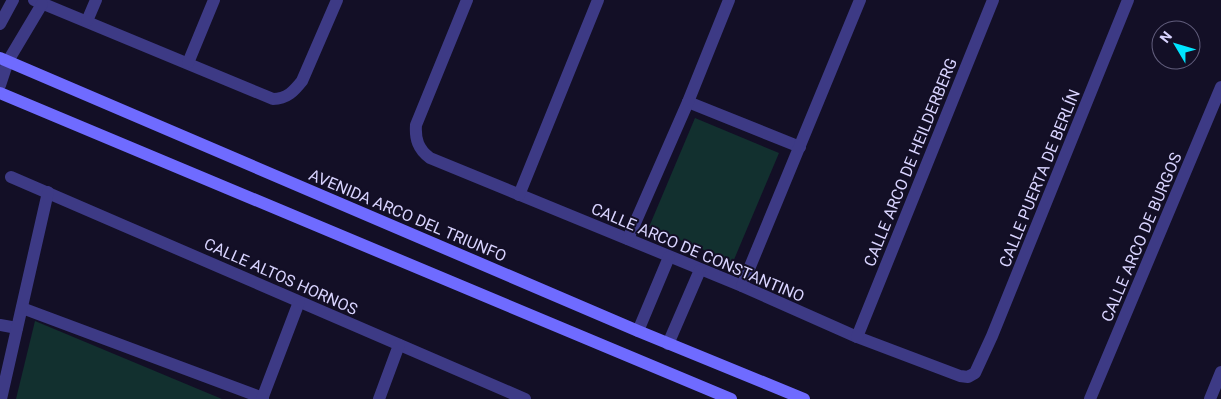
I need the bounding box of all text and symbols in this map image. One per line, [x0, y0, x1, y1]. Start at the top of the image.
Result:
north arrow [1151, 20, 1201, 70]
text: N [1156, 28, 1175, 46]
street label: CALLE ARCO DE HEILDERBERG [860, 55, 961, 269]
street label: CALLE PUERTA DE BERLÍN [995, 86, 1084, 270]
street label: CALLE ARCO DE BURGOS [1097, 150, 1186, 325]
street label: AVENIDA ARCO DEL TRIUNFO [306, 165, 509, 266]
street label: CALLE ARCO DE CONSTANTINO [588, 199, 807, 306]
street label: CALLE ALTOS HORNOS [201, 234, 361, 319]

